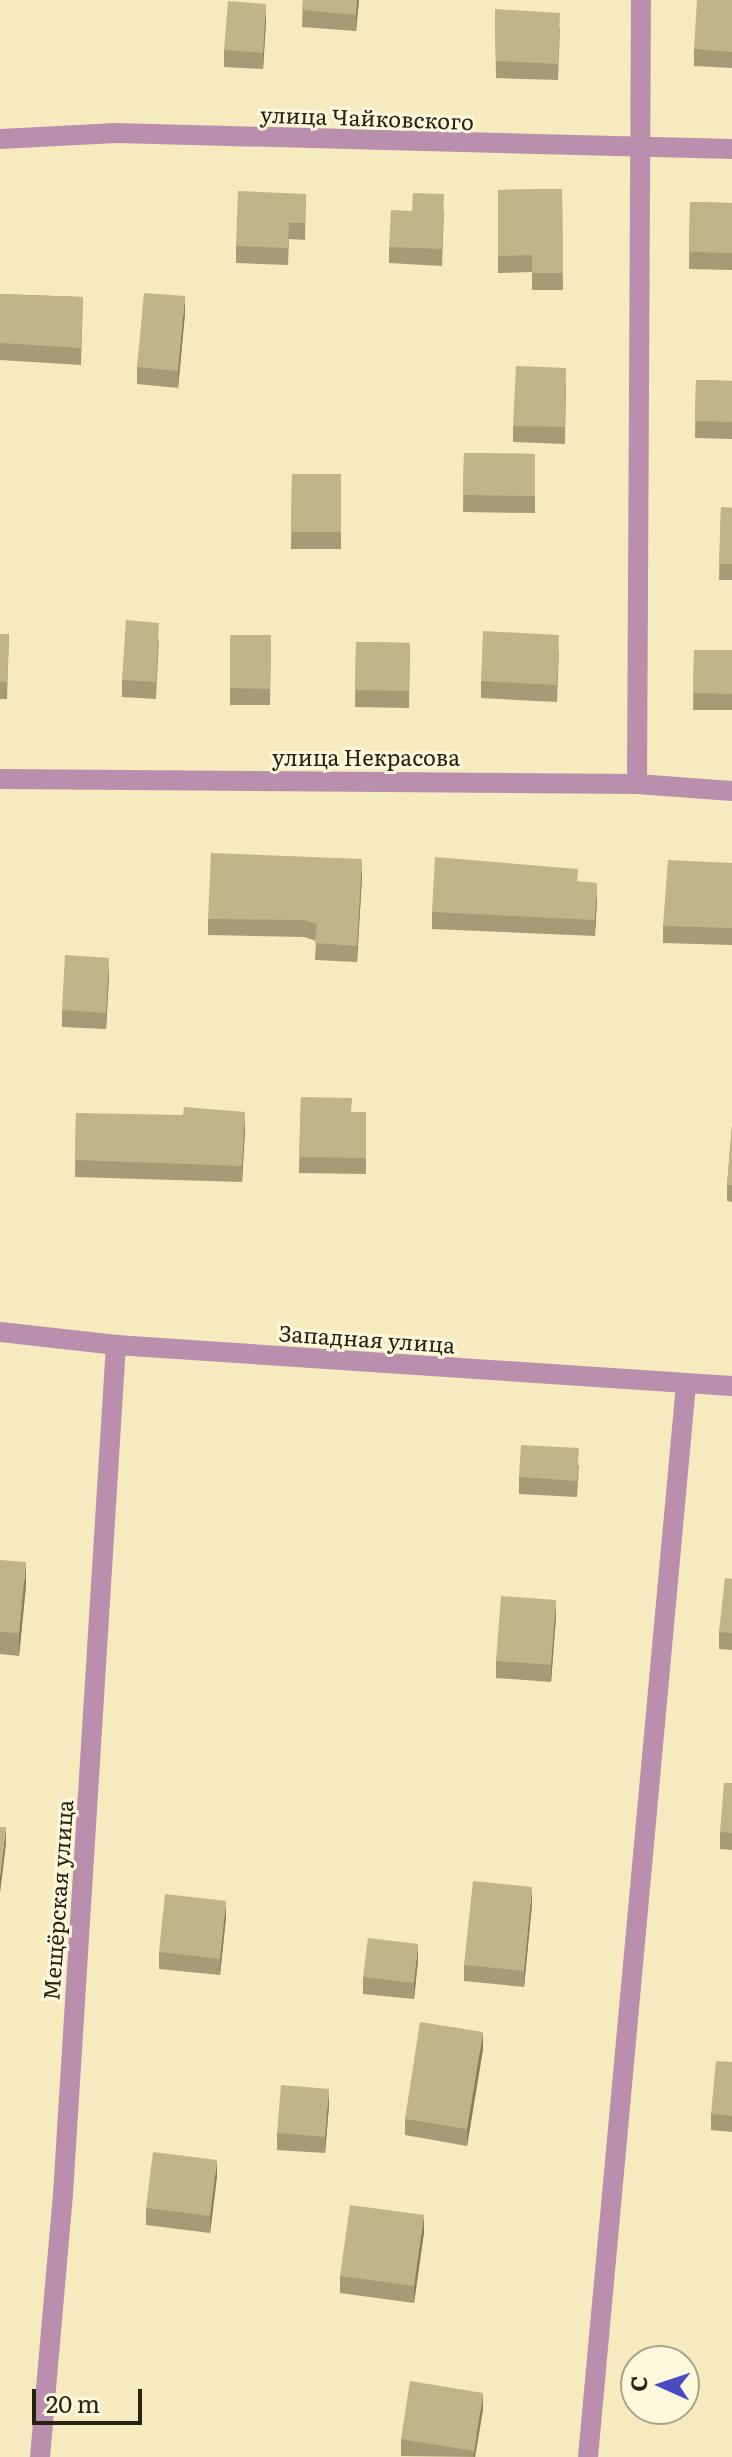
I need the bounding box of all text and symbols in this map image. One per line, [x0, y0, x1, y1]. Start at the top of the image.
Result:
street label: улица Чайковского [260, 100, 474, 134]
street label: улица Некрасова [272, 744, 460, 770]
street label: Западная улица [278, 1319, 456, 1357]
street label: Мещёрская улица [37, 1799, 77, 2001]
north arrow [620, 2345, 700, 2425]
scale bar [36, 2373, 146, 2423]
text: С [621, 2375, 654, 2392]
text: 20 m [46, 2385, 100, 2420]

